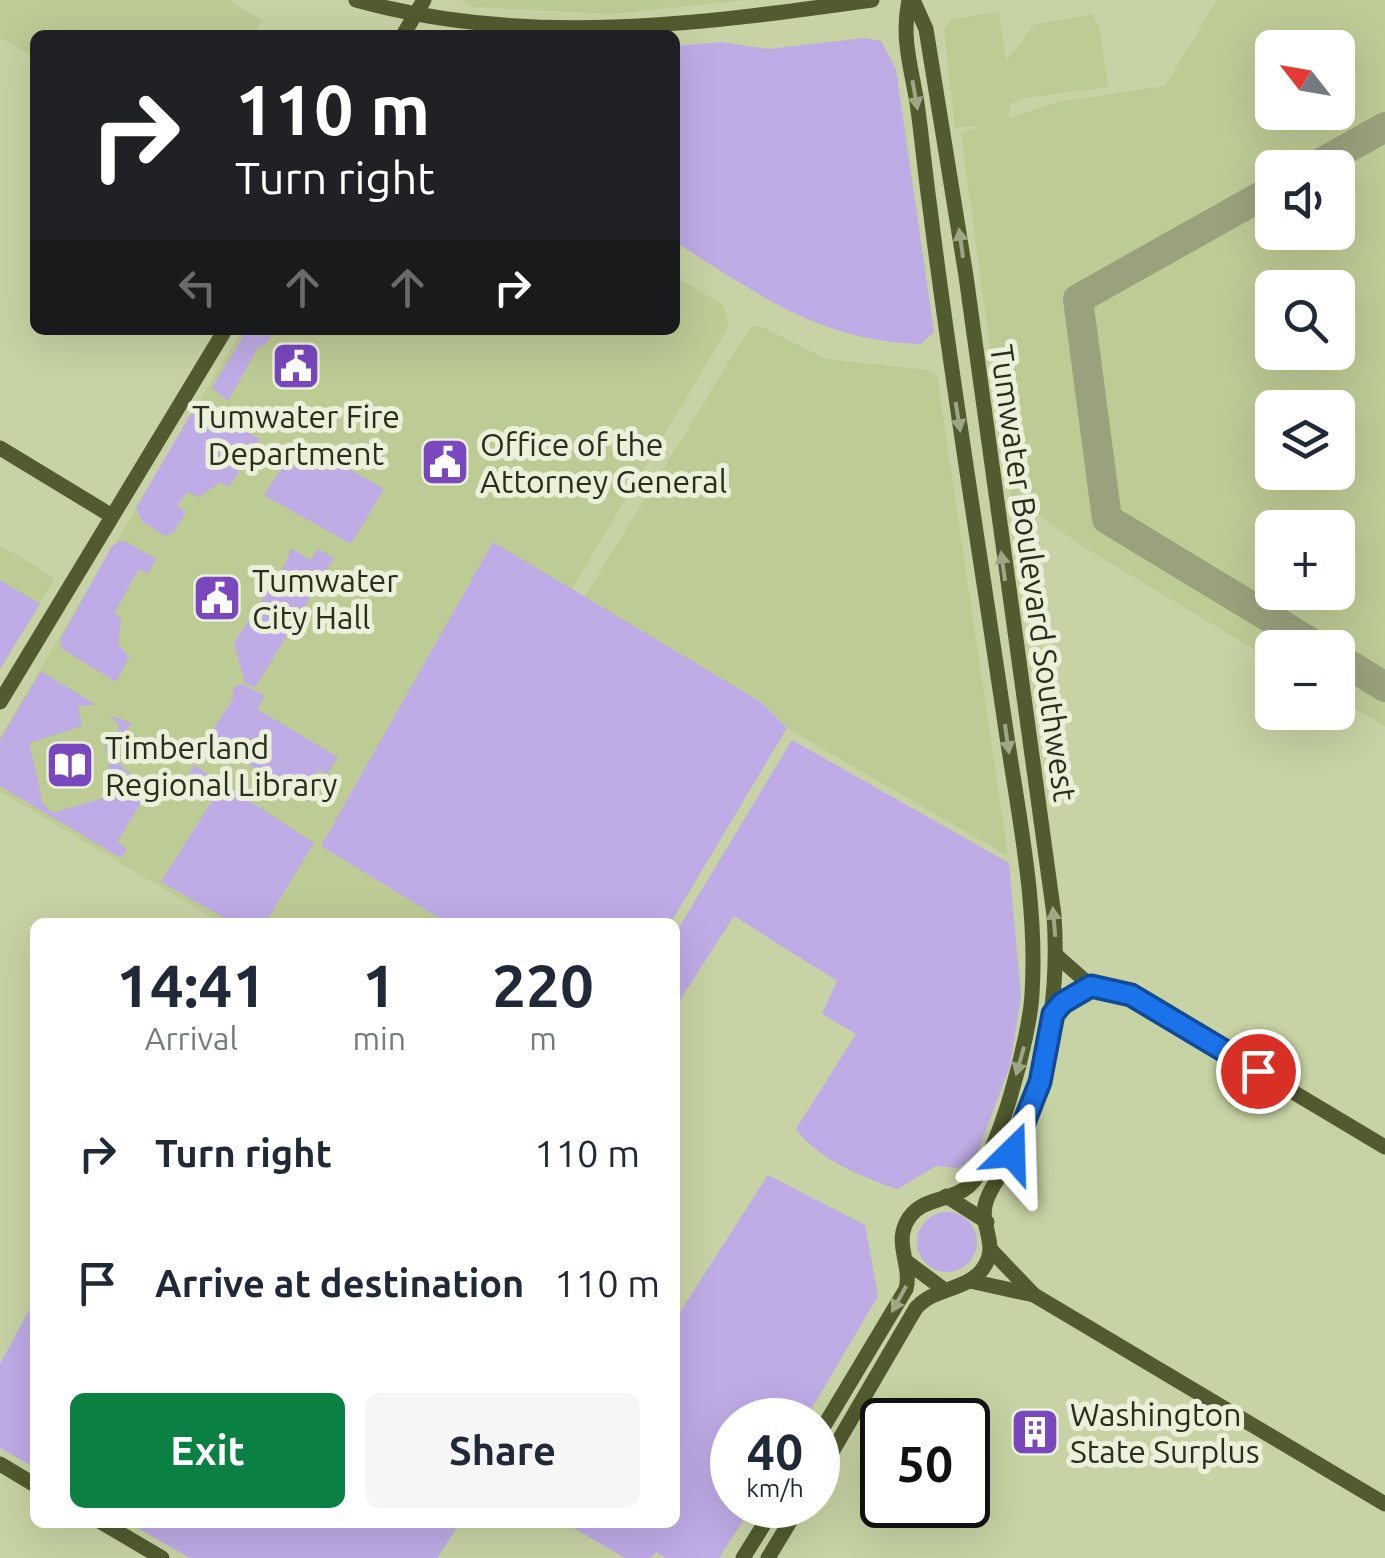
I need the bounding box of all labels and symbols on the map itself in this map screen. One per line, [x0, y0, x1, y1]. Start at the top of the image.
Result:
north arrow [1255, 30, 1355, 130]
one-way arrow [908, 80, 923, 112]
one-way arrow [953, 227, 969, 259]
public building icon: Tumwater Fire Department [270, 340, 322, 392]
street label: Tumwater Boulevard Southwest [984, 342, 1084, 804]
place label: Tumwater Fire Department [192, 398, 400, 471]
one-way arrow [951, 402, 966, 434]
place label: Office of the Attorney General [480, 426, 727, 499]
public building icon: Office of the Attorney General [419, 436, 471, 488]
one-way arrow [994, 549, 1010, 581]
place label: Tumwater City Hall [252, 562, 398, 635]
public building icon: Tumwater City Hall [191, 572, 243, 624]
one-way arrow [999, 723, 1015, 755]
place label: Timberland Regional Library [105, 729, 337, 802]
library icon: Timberland Regional Library [44, 739, 96, 791]
one-way arrow [1046, 906, 1062, 937]
pin [1216, 1029, 1301, 1114]
one-way arrow [1012, 1046, 1027, 1076]
position arrow [960, 1101, 1064, 1205]
one-way arrow [891, 1285, 908, 1313]
place label: Washington State Surplus [1070, 1396, 1260, 1469]
speed limit sign: 50 [860, 1398, 990, 1528]
building icon: Washington State Surplus [1009, 1406, 1061, 1458]

